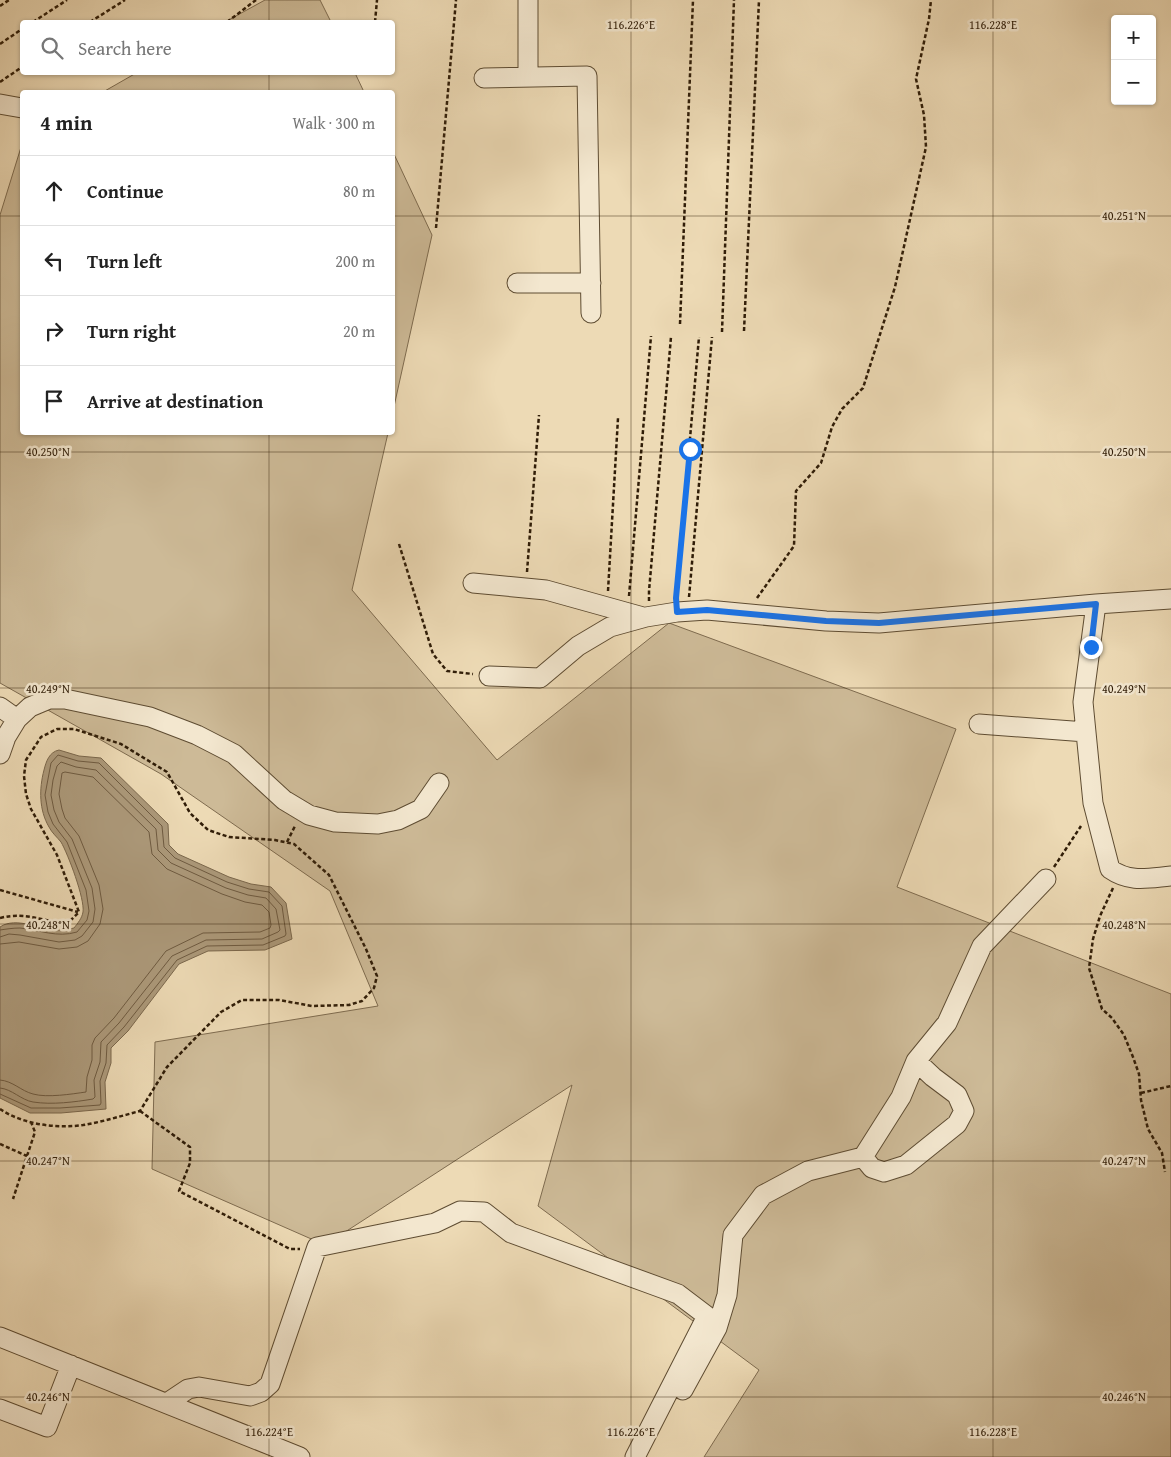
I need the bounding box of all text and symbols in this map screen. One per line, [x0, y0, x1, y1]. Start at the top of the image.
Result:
map controls [1111, 15, 1156, 105]
button: + [1111, 15, 1156, 60]
text: 116.226°E [607, 16, 655, 33]
text: 116.228°E [969, 16, 1017, 33]
search box [20, 20, 395, 75]
icon: search [38, 34, 66, 62]
text: Search here [78, 34, 172, 62]
button: − [1111, 60, 1156, 105]
text: 4 min [40, 107, 92, 138]
text: Walk · 300 m [292, 111, 375, 135]
icon: ahead [40, 177, 68, 205]
text: Continue [87, 177, 164, 205]
text: 80 m [343, 179, 375, 203]
text: 40.251°N [1102, 207, 1146, 224]
icon: left [40, 247, 68, 275]
text: Turn left [87, 247, 162, 275]
text: 200 m [335, 249, 375, 273]
icon: right [40, 317, 68, 345]
text: Turn right [87, 317, 176, 345]
text: 20 m [343, 319, 375, 343]
icon: arrive [40, 387, 68, 415]
text: Arrive at destination [87, 387, 263, 415]
route start [679, 438, 702, 461]
text: 40.250°N [26, 443, 70, 460]
text: 40.250°N [1102, 443, 1146, 460]
route end [1080, 636, 1103, 659]
text: 40.249°N [26, 680, 70, 697]
text: 40.249°N [1102, 680, 1146, 697]
text: 40.248°N [26, 916, 70, 933]
text: 40.248°N [1102, 916, 1146, 933]
text: 40.247°N [26, 1152, 70, 1169]
text: 40.247°N [1102, 1152, 1146, 1169]
text: 40.246°N [26, 1388, 70, 1405]
text: 40.246°N [1102, 1388, 1146, 1405]
text: 116.224°E [245, 1423, 293, 1440]
text: 116.226°E [607, 1423, 655, 1440]
text: 116.228°E [969, 1423, 1017, 1440]

